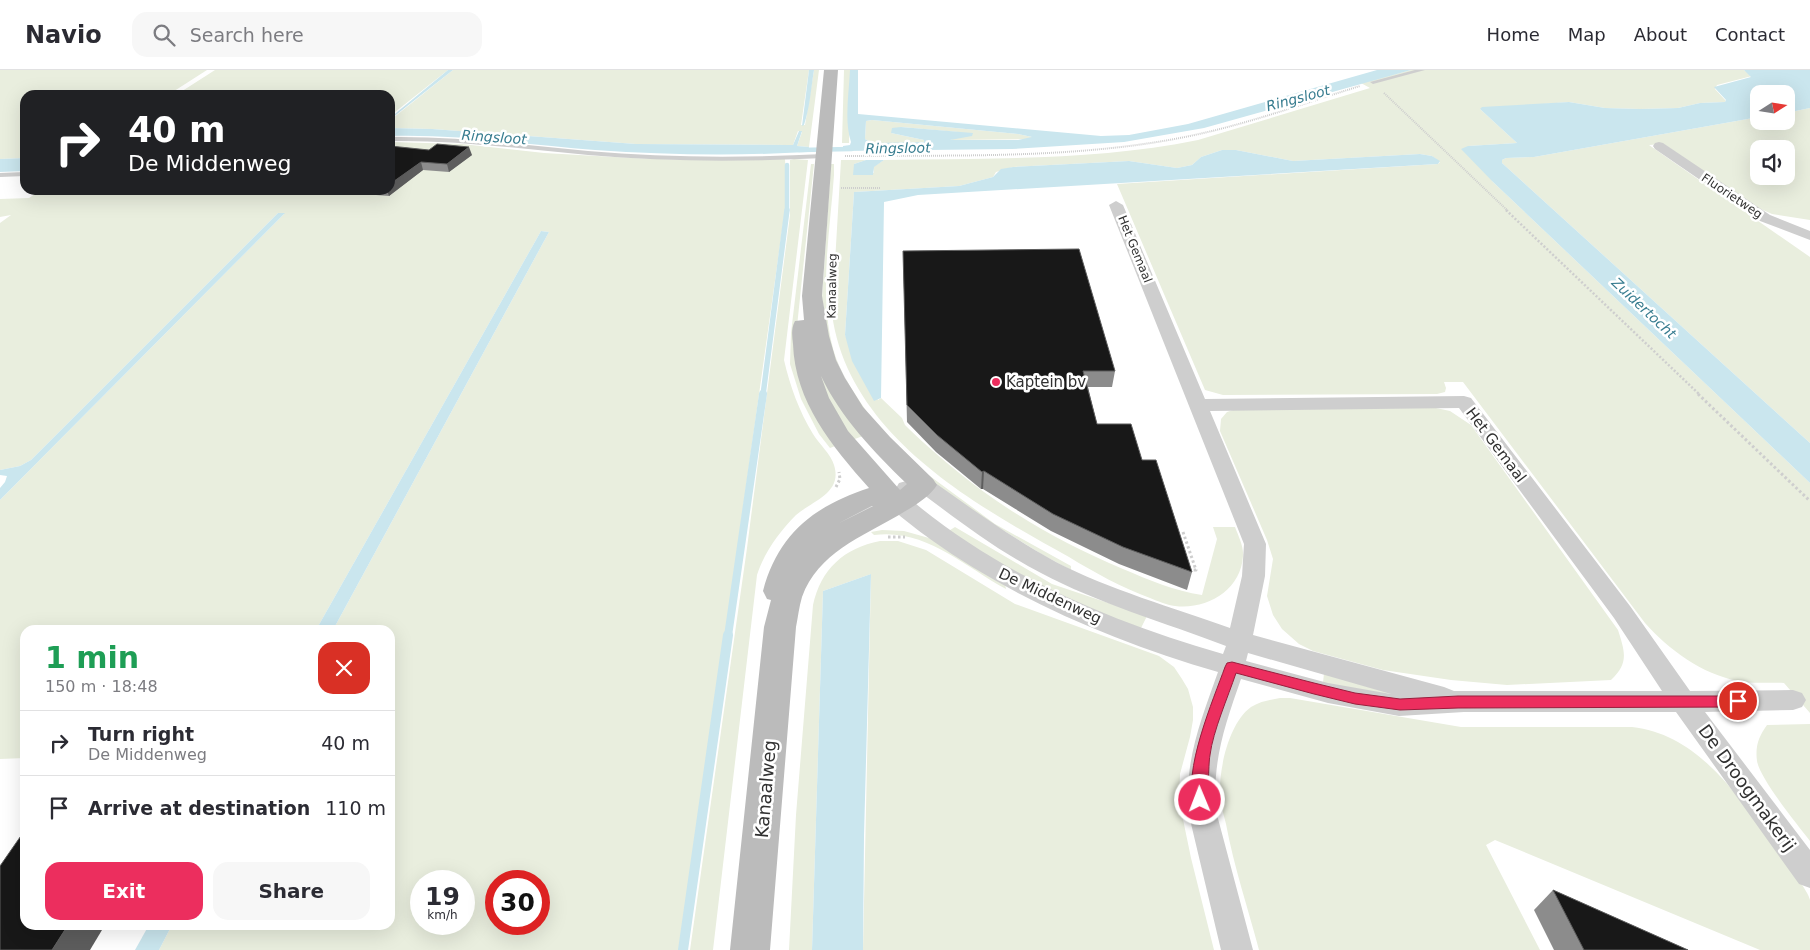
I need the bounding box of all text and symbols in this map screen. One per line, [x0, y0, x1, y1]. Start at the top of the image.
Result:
search box [132, 12, 482, 57]
text: Navio [25, 21, 102, 49]
icon: search [150, 21, 178, 49]
text: Search here [190, 24, 304, 46]
text: Home [1487, 24, 1540, 45]
text: Map [1568, 24, 1606, 45]
text: About [1634, 24, 1687, 45]
text: Contact [1715, 24, 1785, 45]
water label: Ringsloot [1264, 82, 1332, 114]
north arrow [1750, 85, 1795, 130]
map controls [1750, 85, 1795, 185]
icon: right [45, 110, 110, 175]
text: 40 m [128, 110, 225, 150]
water label: Ringsloot [461, 127, 528, 147]
water label: Ringsloot [865, 139, 931, 157]
button: sound [1750, 140, 1795, 185]
text: De Middenweg [128, 151, 291, 176]
street label: Fluorietweg [1699, 171, 1765, 221]
street label: Het Gemaal [1115, 213, 1155, 285]
street label: Kanaalweg [824, 253, 840, 319]
water label: Zuidertocht [1608, 274, 1680, 342]
place label: Kaptein bv [1006, 373, 1086, 391]
marker: Kaptein bv [990, 376, 1002, 388]
street label: Het Gemaal [1462, 404, 1530, 486]
street label: De Middenweg [996, 564, 1104, 628]
text: 1 min [45, 640, 139, 675]
button: close [318, 642, 370, 694]
text: 150 m · 18:48 [45, 677, 158, 696]
pin [1717, 680, 1759, 722]
icon: arrive [1724, 687, 1752, 715]
street label: De Droogmakerij [1694, 720, 1801, 855]
text: Turn right [88, 723, 194, 745]
icon: right [45, 729, 73, 757]
text: 40 m [321, 732, 370, 754]
street label: Kanaalweg [751, 739, 780, 839]
text: De Middenweg [88, 745, 207, 764]
position arrow [1173, 773, 1225, 825]
icon: arrive [45, 794, 73, 822]
text: Arrive at destination [88, 797, 310, 819]
text: 110 m [325, 797, 386, 819]
button: Exit [45, 862, 203, 920]
button: Share [213, 862, 370, 920]
speed limit sign: 30 [485, 870, 550, 935]
text: 19 [425, 882, 460, 911]
text: km/h [427, 908, 458, 922]

